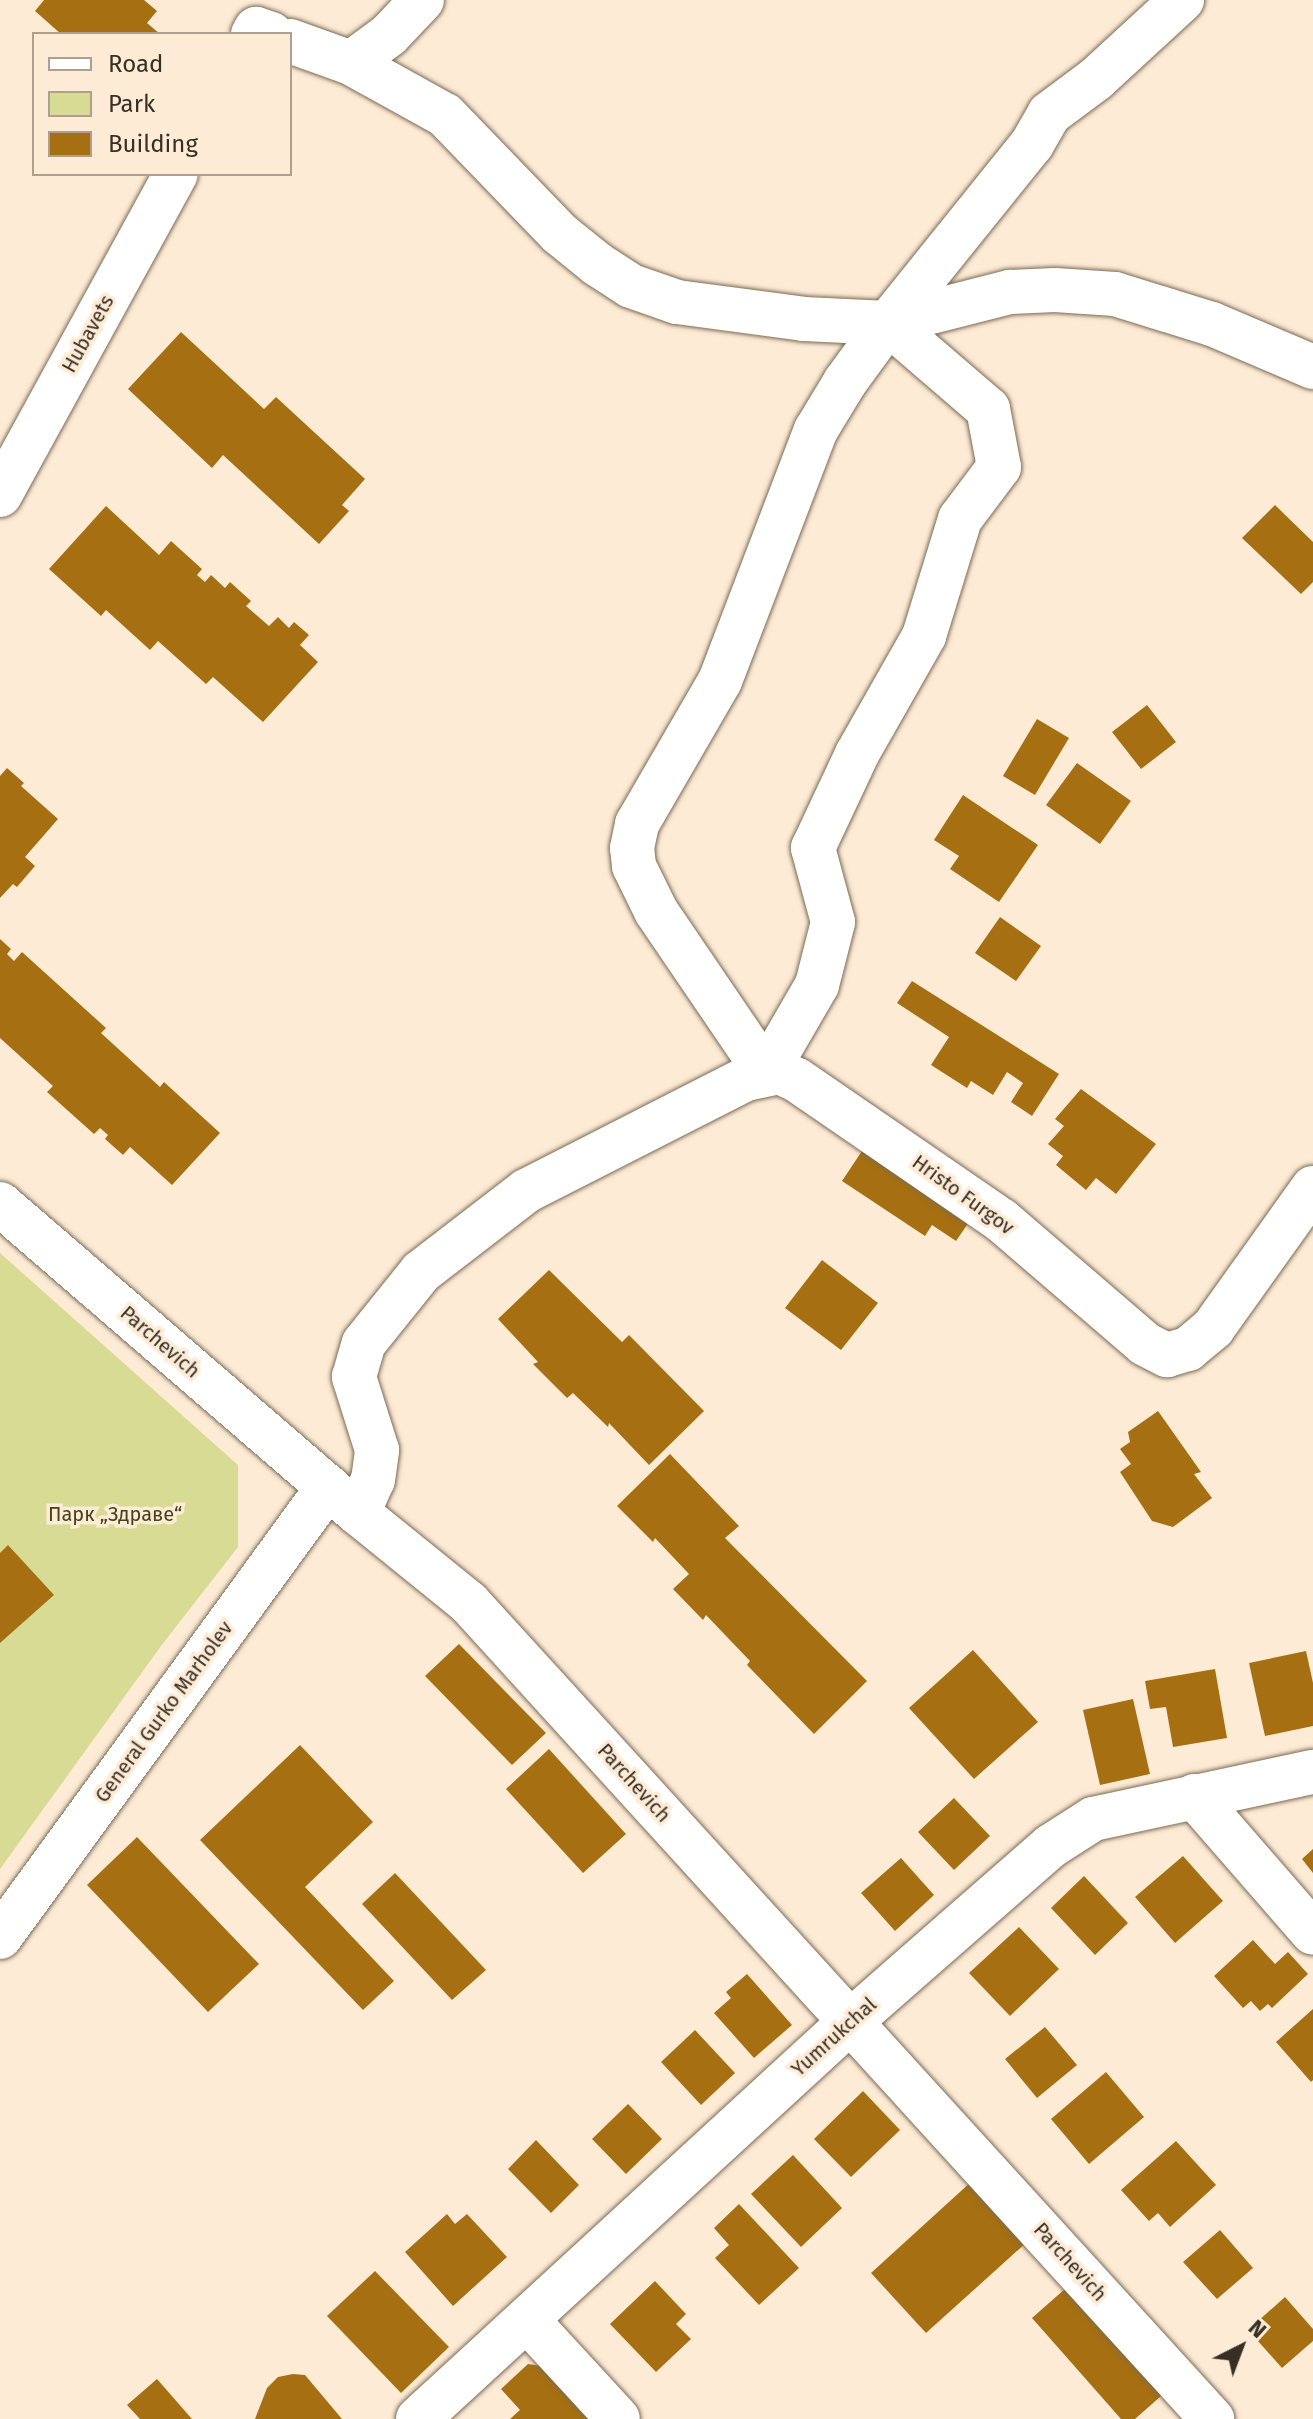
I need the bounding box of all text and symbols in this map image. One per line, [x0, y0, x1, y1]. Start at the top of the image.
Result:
legend [32, 32, 292, 176]
text: Road [108, 50, 163, 78]
text: Park [108, 90, 155, 118]
text: Building [108, 130, 198, 158]
street label: Hubavets [57, 291, 119, 377]
street label: Hristo Furgov [907, 1150, 1019, 1240]
street label: Parchevich [115, 1301, 205, 1383]
park label: Парк „Здраве“ [48, 1502, 182, 1526]
street label: General Gurko Marholev [90, 1617, 238, 1807]
street label: Parchevich [593, 1739, 675, 1827]
street label: Yumrukchal [787, 1993, 881, 2081]
street label: Parchevich [1029, 2218, 1111, 2306]
north arrow [1201, 2307, 1281, 2387]
text: N [1243, 2314, 1272, 2344]

